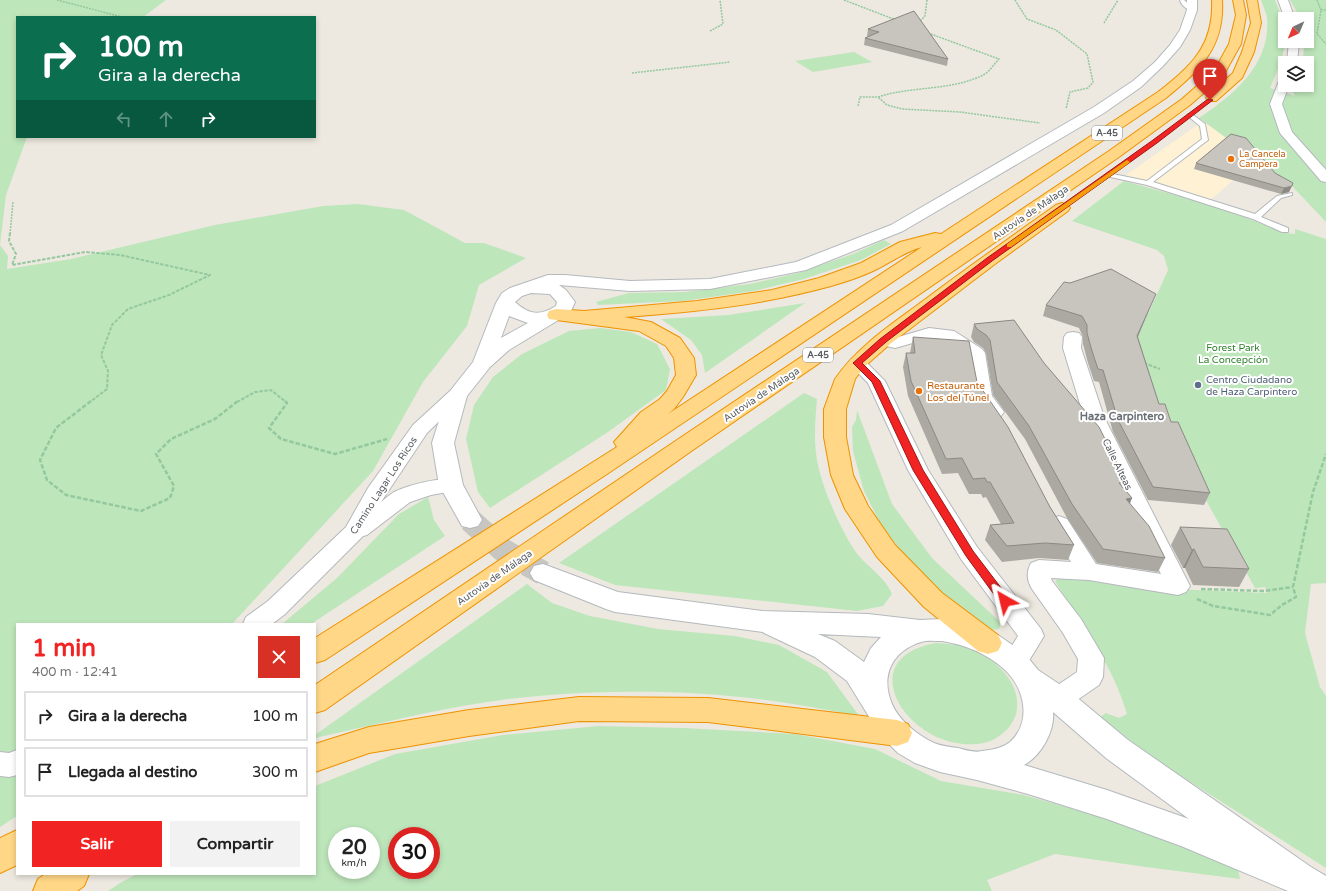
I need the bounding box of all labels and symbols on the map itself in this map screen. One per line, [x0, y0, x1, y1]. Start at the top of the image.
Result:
north arrow [1278, 12, 1314, 48]
pin [1193, 59, 1227, 100]
road number: A-45 [1092, 126, 1122, 140]
place label: La Cancela Campera [1239, 149, 1286, 170]
marker: La Cancela Campera [1226, 154, 1236, 164]
street label: Autovía de Málaga [990, 183, 1071, 243]
park label: Forest Park La Concepción [1198, 342, 1268, 366]
road number: A-45 [803, 348, 833, 362]
street label: Autovía de Málaga [721, 365, 802, 425]
place label: Centro Ciudadano de Haza Carpintero [1206, 374, 1297, 398]
place label: Restaurante Los del Túnel [927, 380, 989, 404]
marker: Centro Ciudadano de Haza Carpintero [1193, 380, 1203, 390]
marker: Restaurante Los del Túnel [914, 386, 924, 396]
district label: Haza Carpintero [1080, 410, 1164, 424]
street label: Camino Lagar Los Ricos [348, 434, 420, 537]
street label: Calle Alteas [1100, 437, 1135, 492]
street label: Autovía de Málaga [455, 547, 534, 608]
position arrow [984, 580, 1026, 622]
speed limit sign: 30 [388, 827, 440, 879]

